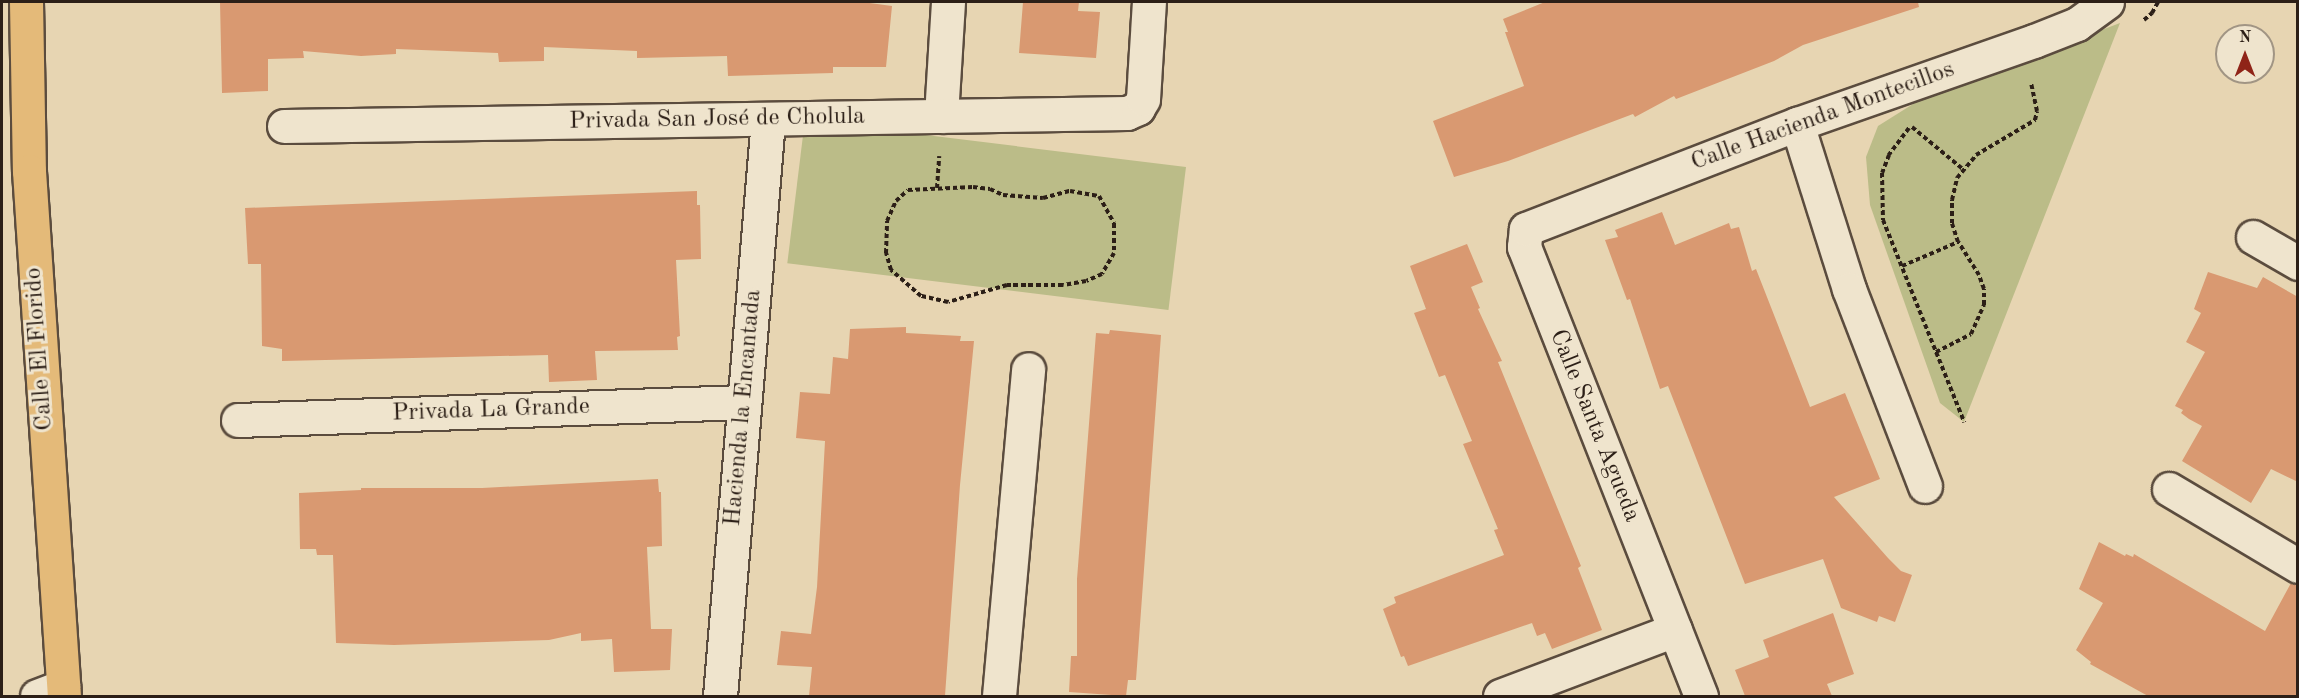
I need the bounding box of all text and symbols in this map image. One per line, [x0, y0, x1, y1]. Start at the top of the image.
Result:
north arrow [2215, 24, 2275, 84]
text: N [2239, 30, 2251, 46]
street label: Calle Hacienda Montecillos [1687, 56, 1959, 178]
street label: Privada San José de Cholula [569, 103, 865, 137]
street label: Calle El Florido [20, 266, 60, 432]
street label: Hacienda la Encantada [719, 289, 769, 527]
street label: Calle Santa Agueda [1542, 326, 1646, 526]
street label: Privada La Grande [392, 393, 590, 429]

